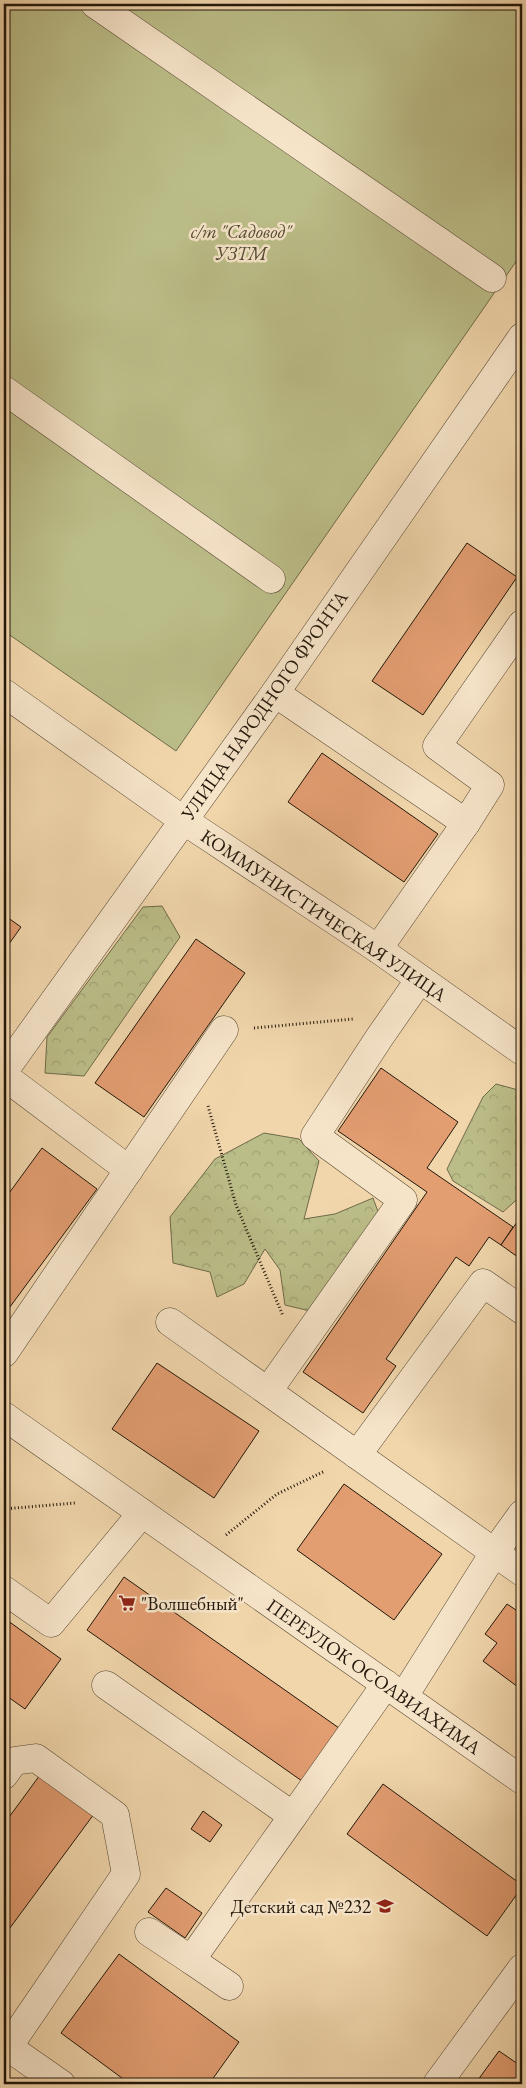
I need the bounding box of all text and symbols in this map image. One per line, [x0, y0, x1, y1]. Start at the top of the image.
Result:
park label: с/т "Садовод" УЗТМ [191, 219, 293, 266]
street label: УЛИЦА НАРОДНОГО ФРОНТА [175, 585, 354, 826]
street label: КОММУНИСТИЧЕСКАЯ УЛИЦА [196, 824, 452, 1008]
place label: "Волшебный" [141, 1591, 244, 1616]
supermarket icon: "Волшебный" [117, 1593, 137, 1613]
street label: ПЕРЕУЛОК ОСОАВИАХИМА [262, 1593, 487, 1761]
place label: Детский сад №232 [231, 1894, 371, 1919]
school or university icon: Детский сад №232 [375, 1896, 395, 1916]

